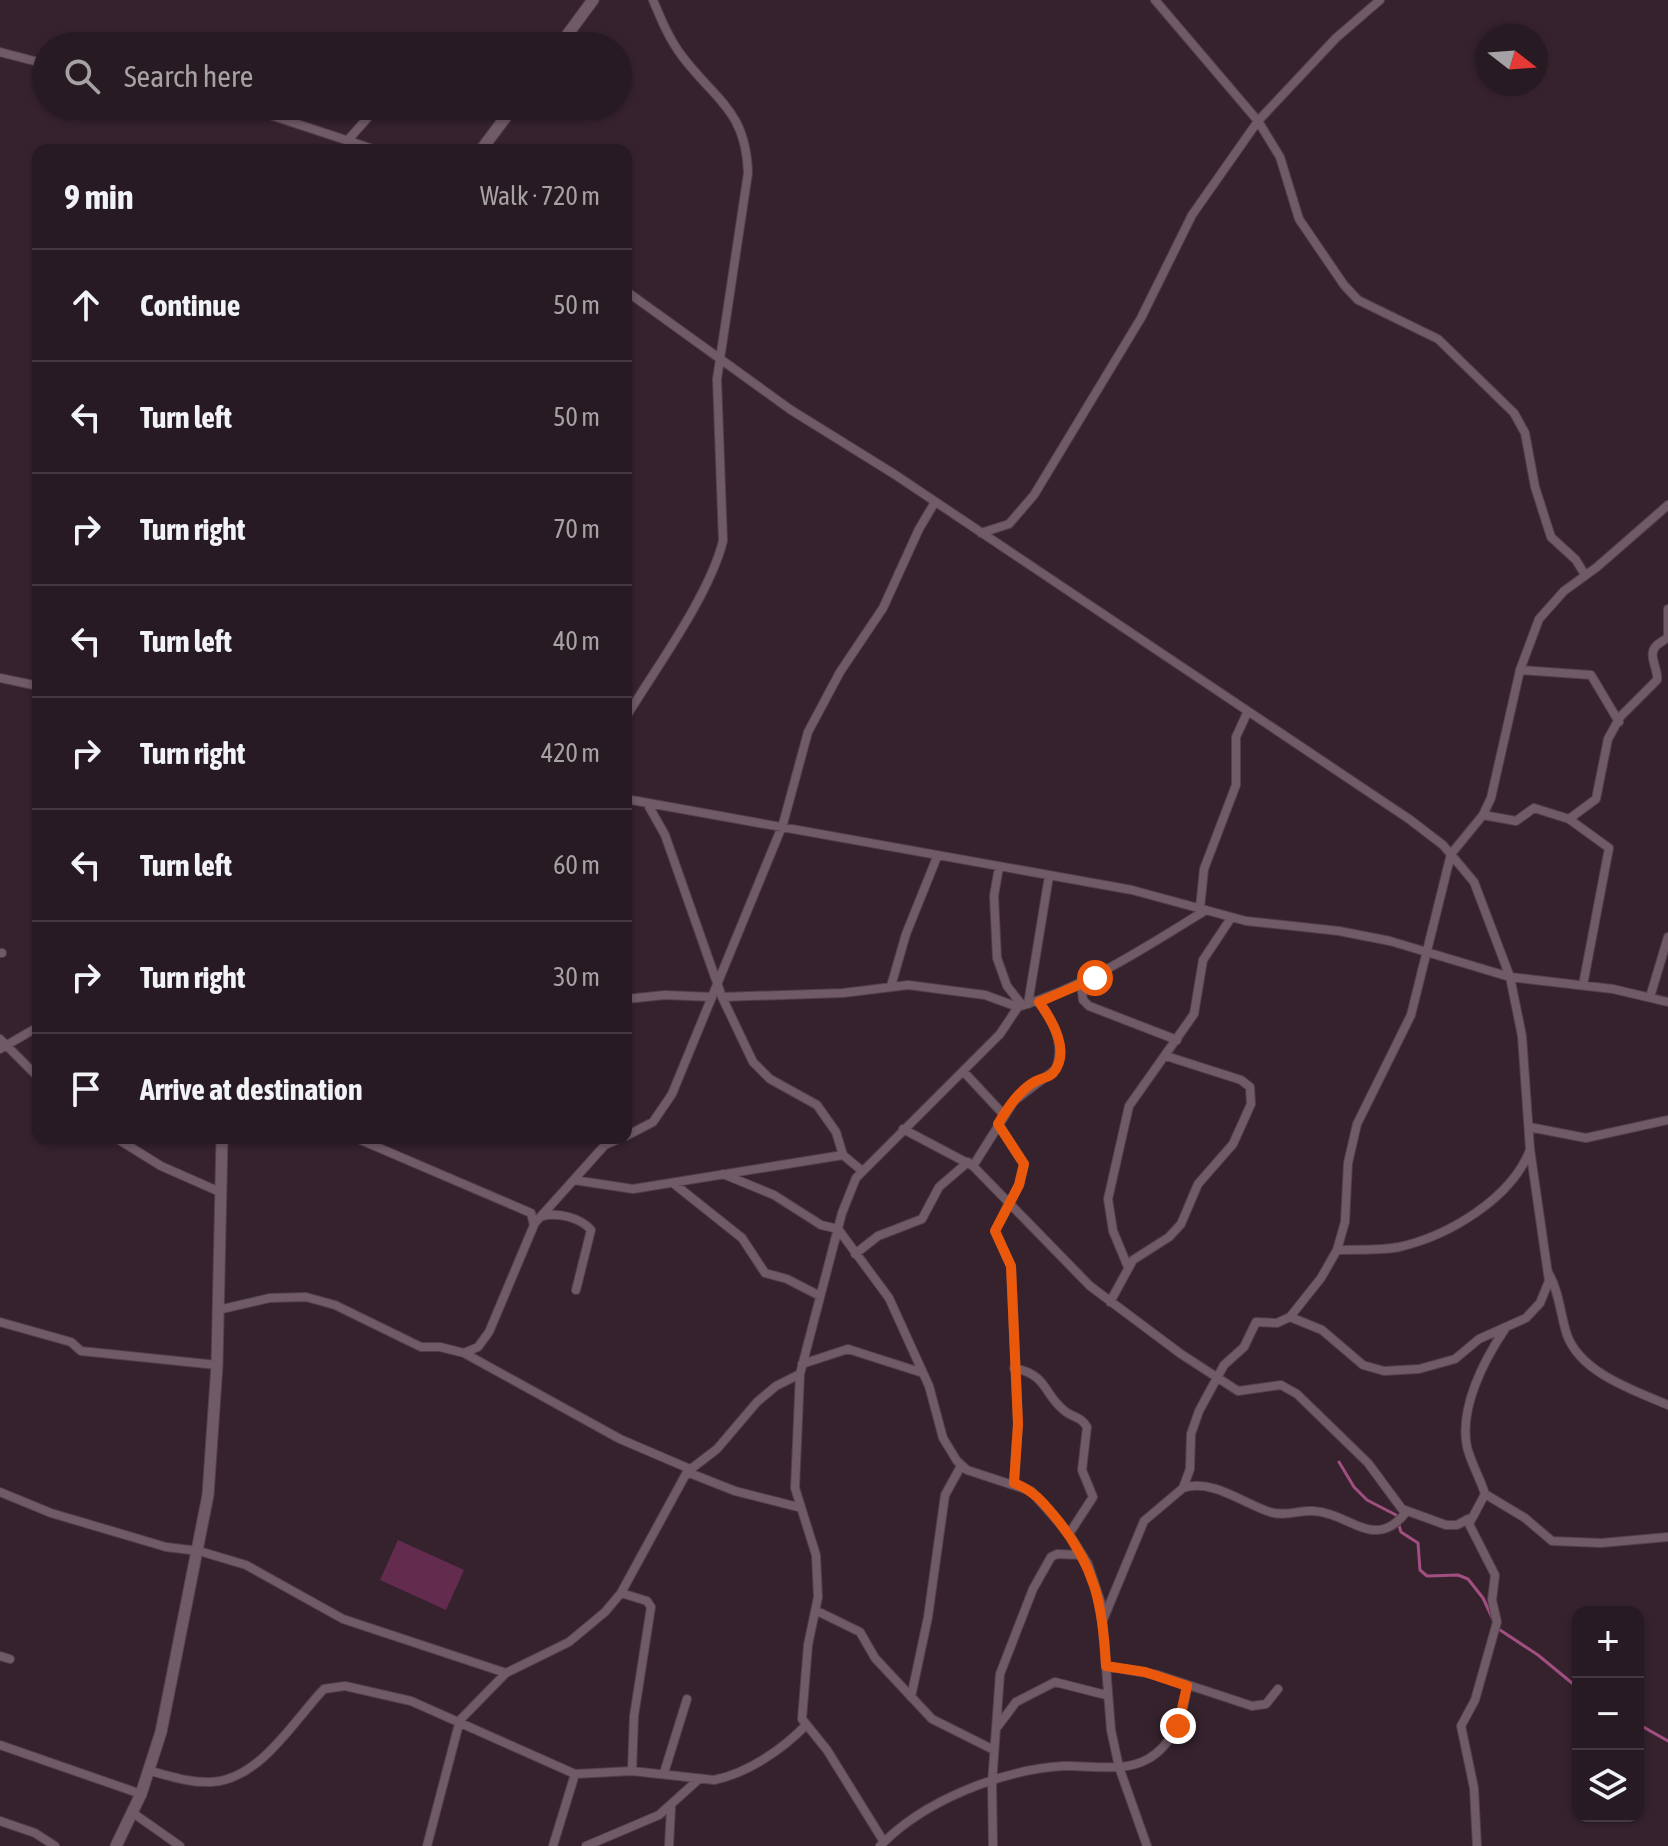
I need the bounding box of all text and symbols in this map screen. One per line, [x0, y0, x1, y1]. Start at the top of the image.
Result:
north arrow [1476, 24, 1548, 96]
search box [32, 32, 632, 120]
icon: search [60, 54, 104, 98]
text: Search here [124, 59, 253, 93]
text: 9 min [64, 177, 133, 216]
text: Walk · 720 m [480, 181, 600, 211]
icon: ahead [64, 283, 108, 327]
text: Continue [140, 288, 240, 322]
text: 50 m [553, 290, 600, 320]
icon: left [64, 395, 108, 439]
text: Turn left [140, 400, 232, 434]
text: 50 m [553, 402, 600, 432]
icon: right [64, 507, 108, 551]
text: Turn right [140, 512, 246, 546]
text: 70 m [553, 514, 600, 544]
icon: left [64, 619, 108, 663]
text: Turn left [140, 624, 232, 658]
text: 40 m [553, 626, 600, 656]
icon: right [64, 731, 108, 775]
text: Turn right [140, 736, 246, 770]
text: 420 m [541, 738, 600, 768]
icon: left [64, 843, 108, 887]
text: Turn left [140, 848, 232, 882]
text: 60 m [553, 850, 600, 880]
icon: right [64, 955, 108, 999]
text: Turn right [140, 960, 246, 994]
route start [1077, 960, 1113, 996]
text: 30 m [553, 962, 600, 992]
icon: arrive [64, 1067, 108, 1111]
text: Arrive at destination [140, 1072, 362, 1106]
map controls [1572, 1606, 1644, 1822]
button: + [1572, 1606, 1644, 1678]
button: − [1572, 1678, 1644, 1750]
route end [1160, 1708, 1196, 1744]
button: layers [1572, 1750, 1644, 1822]

